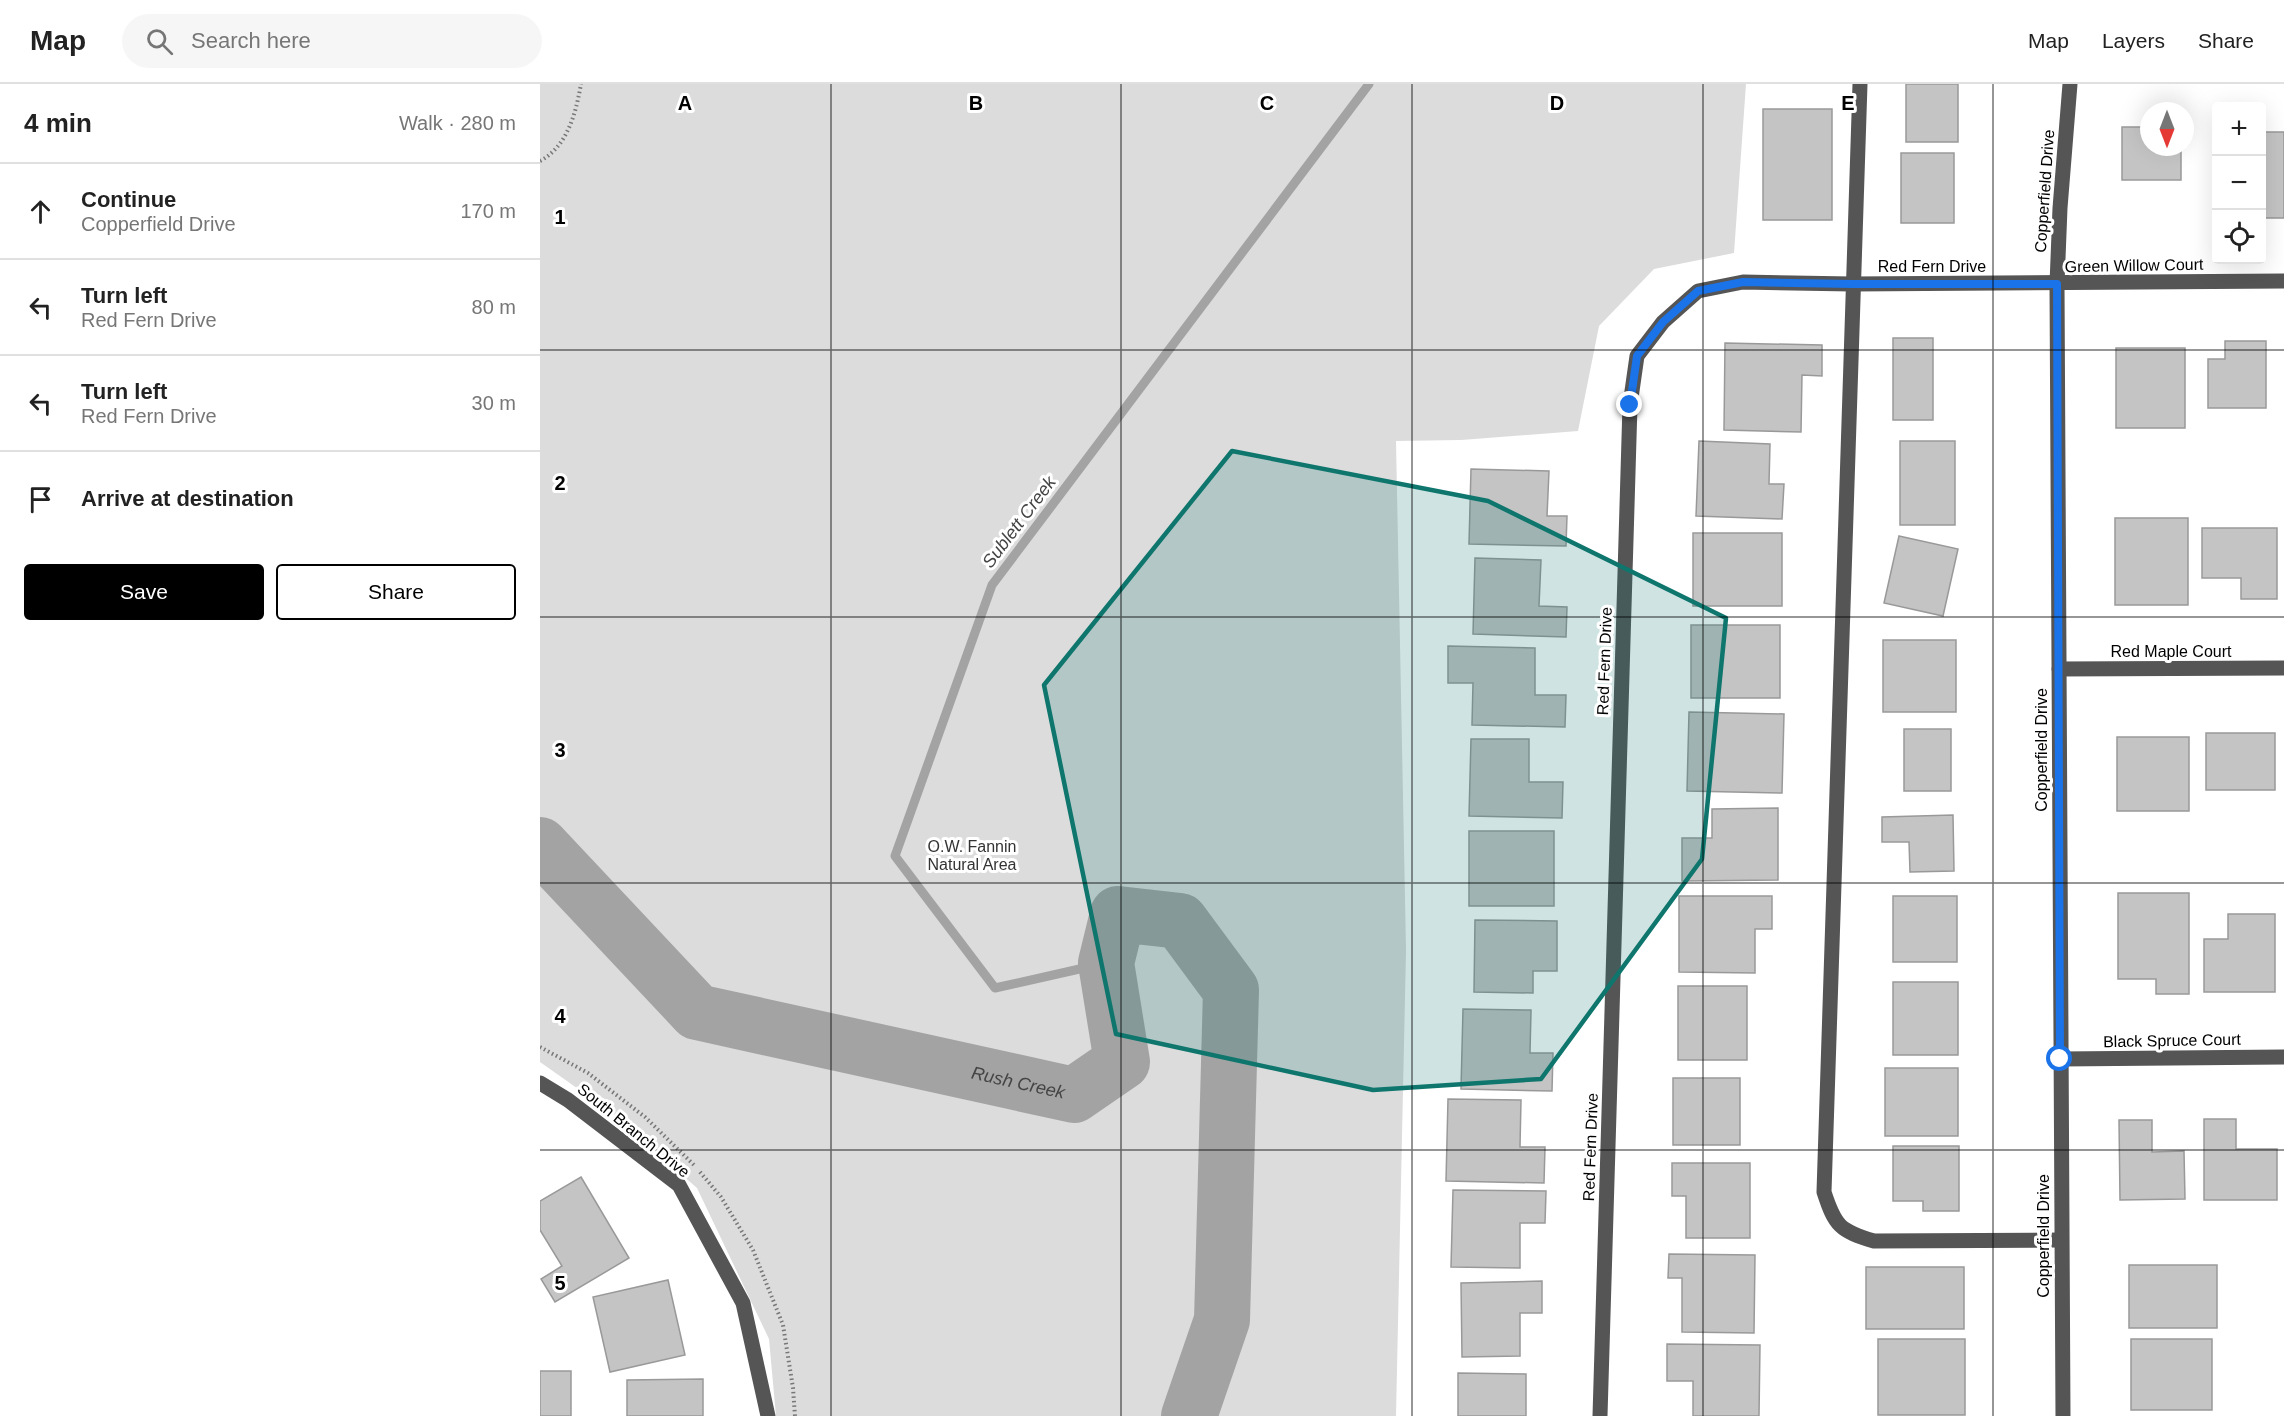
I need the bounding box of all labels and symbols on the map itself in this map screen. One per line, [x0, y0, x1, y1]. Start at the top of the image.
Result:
text: A [678, 92, 692, 114]
text: B [969, 92, 983, 114]
text: C [1260, 92, 1274, 114]
text: D [1550, 92, 1564, 114]
text: E [1841, 92, 1855, 114]
north arrow [2140, 102, 2194, 156]
street label: Copperfield Drive [2032, 129, 2057, 253]
text: 1 [554, 206, 566, 228]
street label: Green Willow Court [2065, 256, 2204, 275]
street label: Red Fern Drive [1878, 258, 1986, 275]
route end [1616, 391, 1642, 417]
text: 2 [554, 472, 566, 494]
water label: Sublett Creek [978, 472, 1060, 572]
street label: Red Fern Drive [1594, 606, 1615, 716]
street label: Red Maple Court [2111, 643, 2232, 660]
street label: Copperfield Drive [2033, 688, 2050, 812]
text: 3 [554, 739, 566, 761]
park label: O.W. Fannin Natural Area [928, 838, 1017, 873]
text: 4 [554, 1005, 566, 1027]
street label: Black Spruce Court [2103, 1031, 2242, 1050]
route start [2046, 1045, 2072, 1071]
water label: Rush Creek [970, 1063, 1068, 1103]
street label: South Branch Drive [574, 1080, 693, 1181]
street label: Red Fern Drive [1580, 1092, 1601, 1202]
street label: Copperfield Drive [2035, 1174, 2052, 1298]
text: 5 [554, 1272, 566, 1294]

